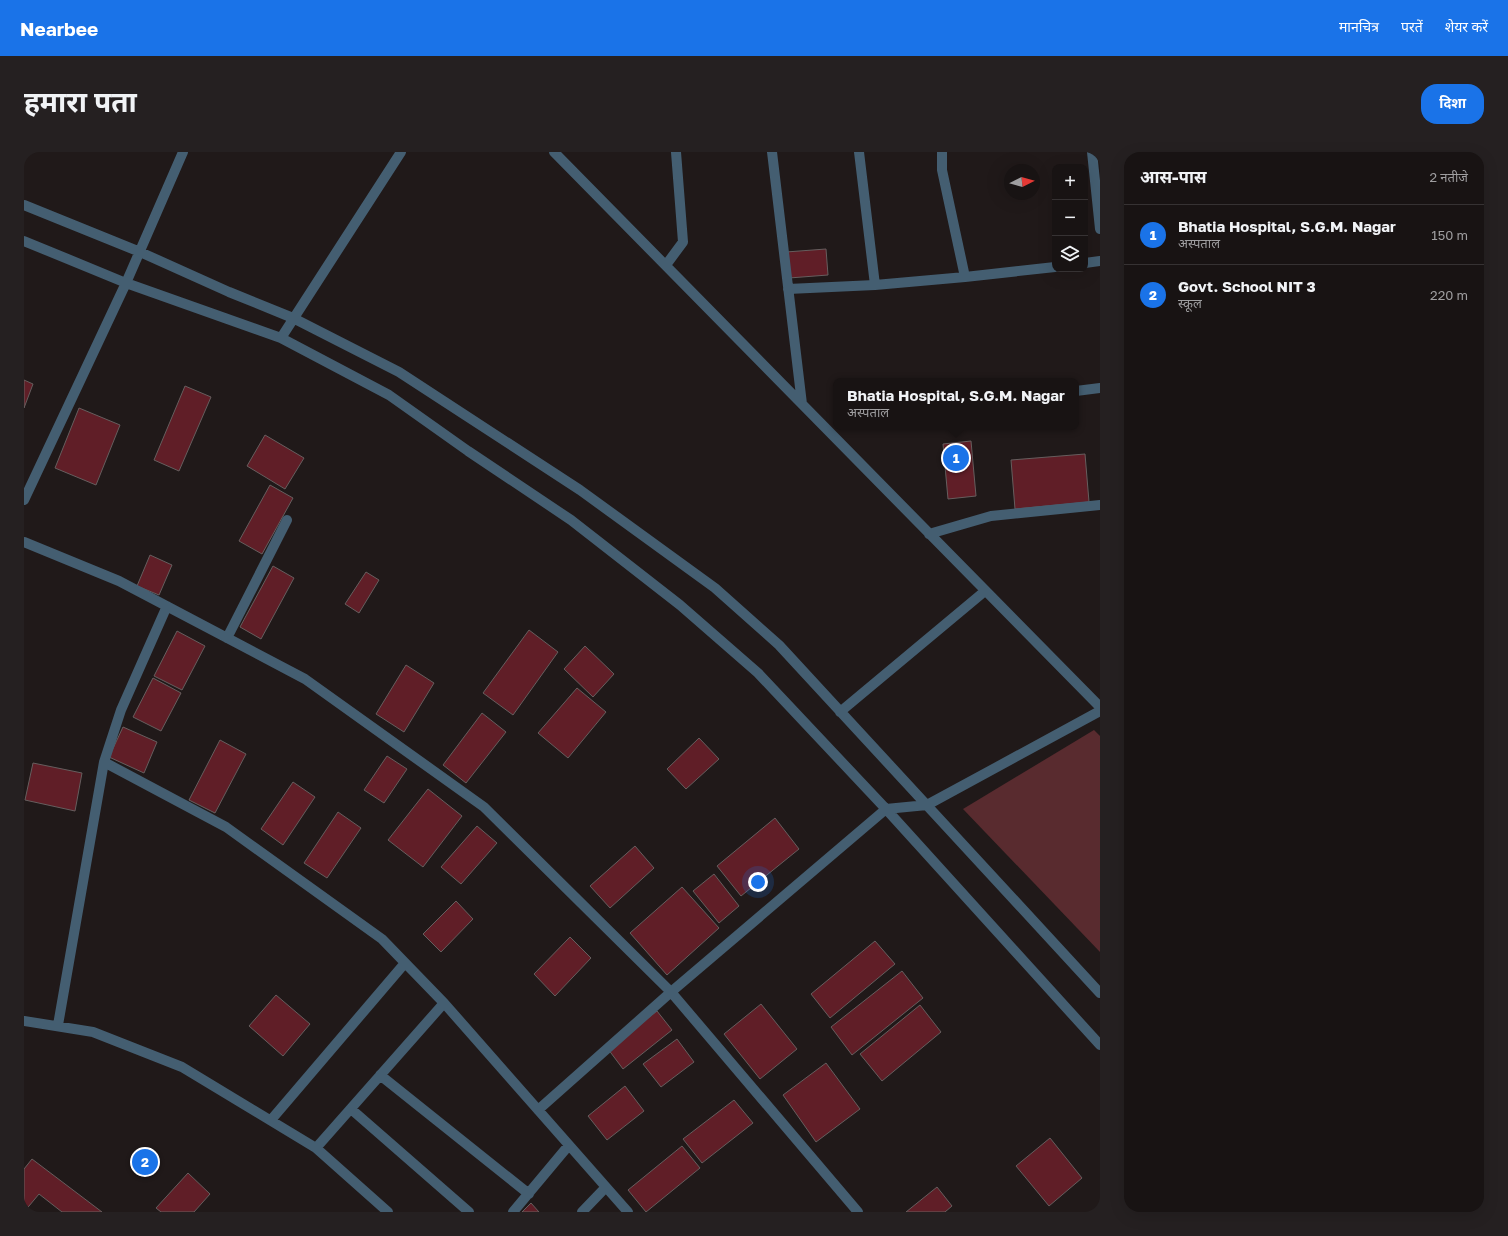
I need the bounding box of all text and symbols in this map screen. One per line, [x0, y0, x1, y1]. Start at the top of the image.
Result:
text: Nearbee [20, 17, 98, 40]
text: मानचित्र [1339, 18, 1379, 35]
text: परतें [1401, 18, 1423, 35]
text: शेयर करें [1445, 18, 1488, 35]
button: दिशा [1421, 84, 1484, 124]
text: हमारा पता [24, 85, 137, 118]
north arrow [1004, 164, 1040, 200]
map controls [1052, 164, 1088, 272]
button: + [1052, 164, 1088, 200]
text: आस-पास [1140, 166, 1207, 187]
text: 2 नतीजे [1430, 169, 1468, 185]
button: − [1052, 200, 1088, 236]
text: Bhatia Hospital, S.G.M. Nagar [1178, 217, 1396, 235]
text: 1 [1150, 227, 1156, 243]
text: 150 m [1431, 227, 1468, 243]
text: अस्पताल [1178, 235, 1220, 251]
button: layers [1052, 236, 1088, 272]
text: Govt. School NIT 3 [1178, 277, 1316, 295]
text: 2 [1149, 287, 1157, 303]
text: 220 m [1430, 287, 1468, 303]
text: स्कूल [1178, 295, 1202, 311]
popup [833, 378, 1079, 430]
text: Bhatia Hospital, S.G.M. Nagar [847, 386, 1065, 404]
text: अस्पताल [847, 404, 889, 420]
pin: 1 [943, 443, 969, 473]
your location [748, 872, 768, 892]
pin: 2 [132, 1147, 158, 1177]

